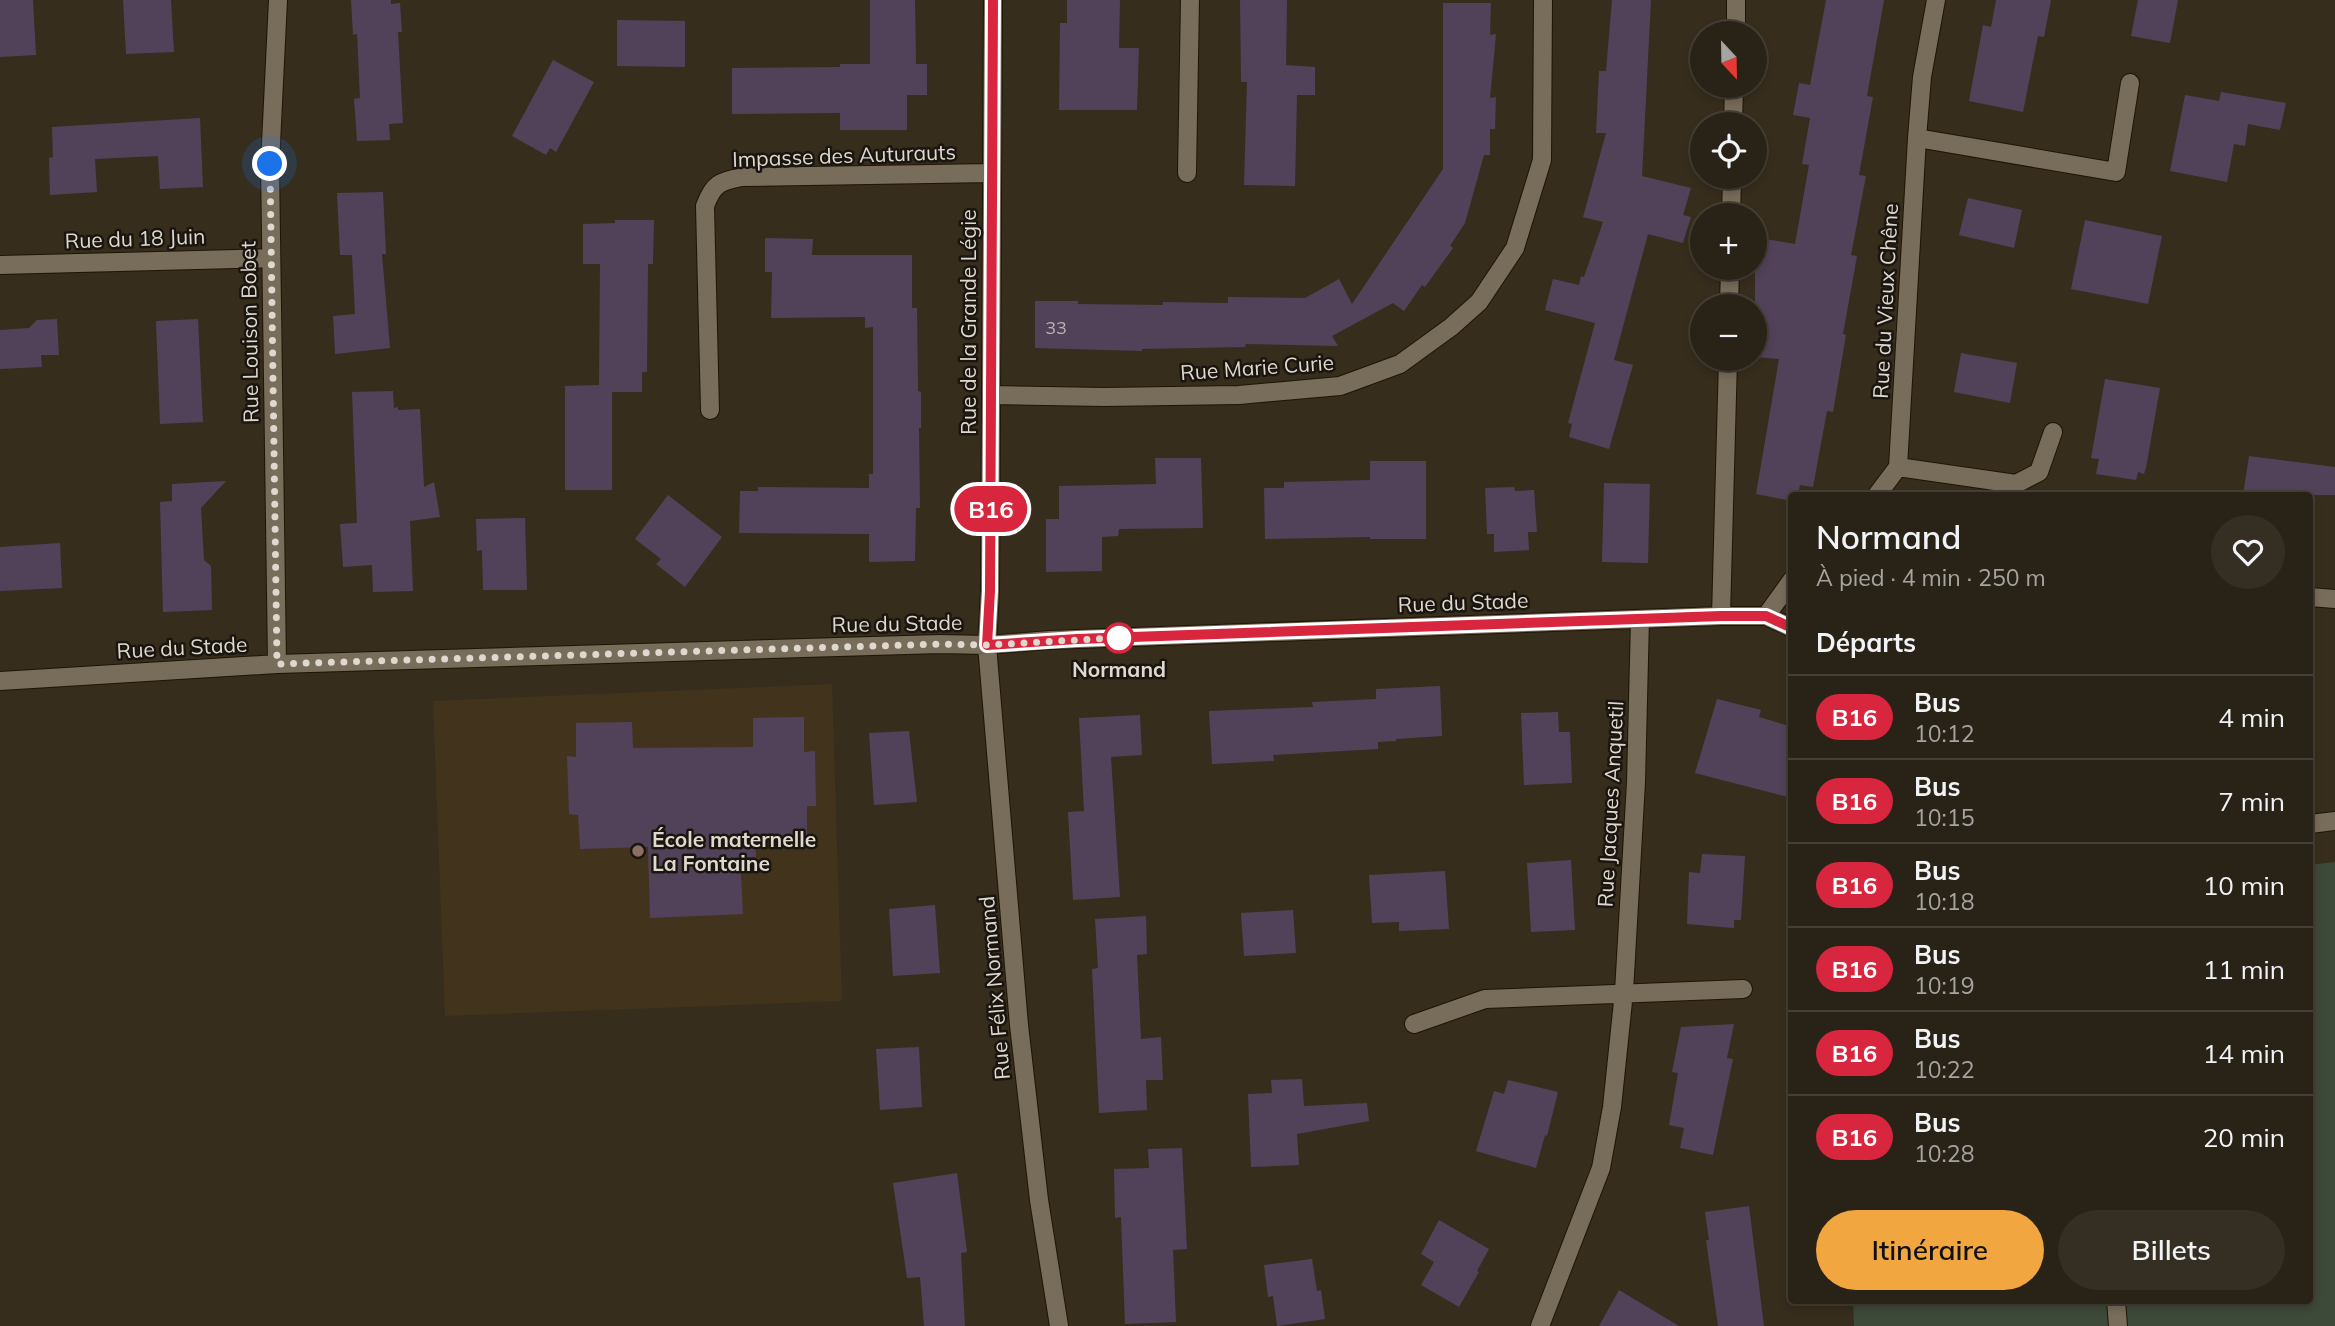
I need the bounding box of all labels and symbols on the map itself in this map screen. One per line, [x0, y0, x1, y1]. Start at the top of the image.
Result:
north arrow [1690, 21, 1768, 98]
street label: Impasse des Auturauts [732, 138, 956, 172]
your location [252, 146, 287, 181]
street label: Rue du Vieux Chêne [1867, 203, 1903, 399]
street label: Rue de la Grande Légie [955, 209, 981, 435]
street label: Rue du 18 Juin [64, 223, 206, 253]
street label: Rue Louison Bobet [234, 241, 264, 423]
house number: 33 [1045, 316, 1067, 339]
street label: Rue Marie Curie [1179, 349, 1335, 385]
line badge: B16 [951, 486, 1031, 532]
street label: Rue du Stade [1397, 587, 1529, 617]
street label: Rue du Stade [831, 609, 963, 637]
marker: Normand [1104, 623, 1134, 653]
street label: Rue du Stade [116, 631, 248, 663]
place label: Normand [1072, 656, 1166, 682]
street label: Rue Jacques Anquetil [1592, 700, 1628, 908]
place label: École maternelle La Fontaine [652, 826, 816, 876]
marker: École maternelle La Fontaine [630, 843, 646, 859]
street label: Rue Félix Normand [973, 895, 1015, 1081]

